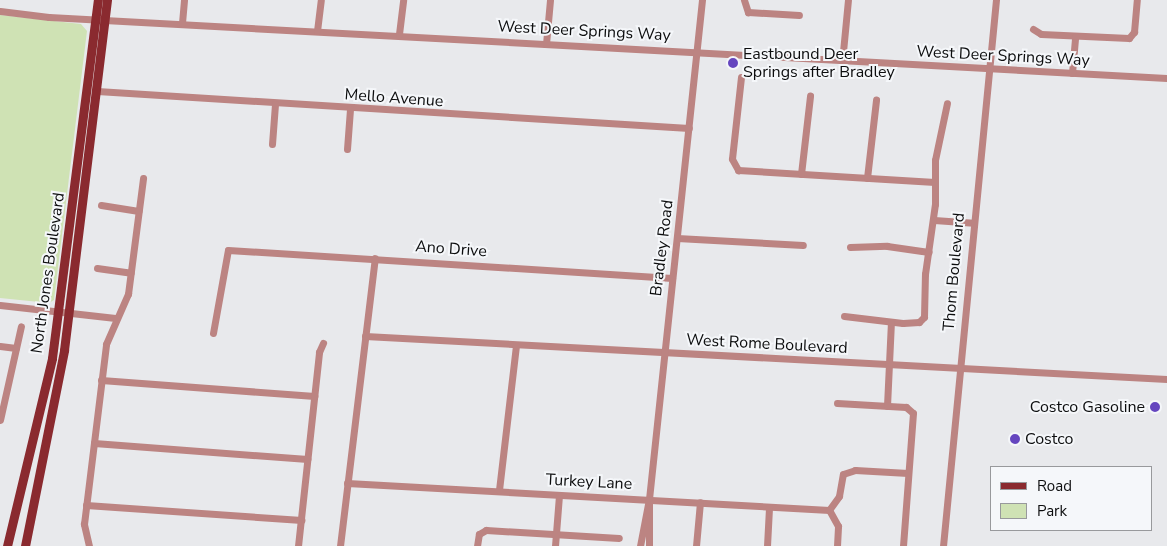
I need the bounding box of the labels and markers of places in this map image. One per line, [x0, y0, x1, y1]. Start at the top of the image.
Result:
place label: Eastbound Deer Springs after Bradley [743, 44, 895, 82]
marker: Eastbound Deer Springs after Bradley [727, 57, 739, 69]
place label: Costco Gasoline [1030, 397, 1145, 417]
marker: Costco Gasoline [1149, 401, 1161, 413]
place label: Costco [1025, 429, 1073, 449]
marker: Costco [1009, 433, 1021, 445]

